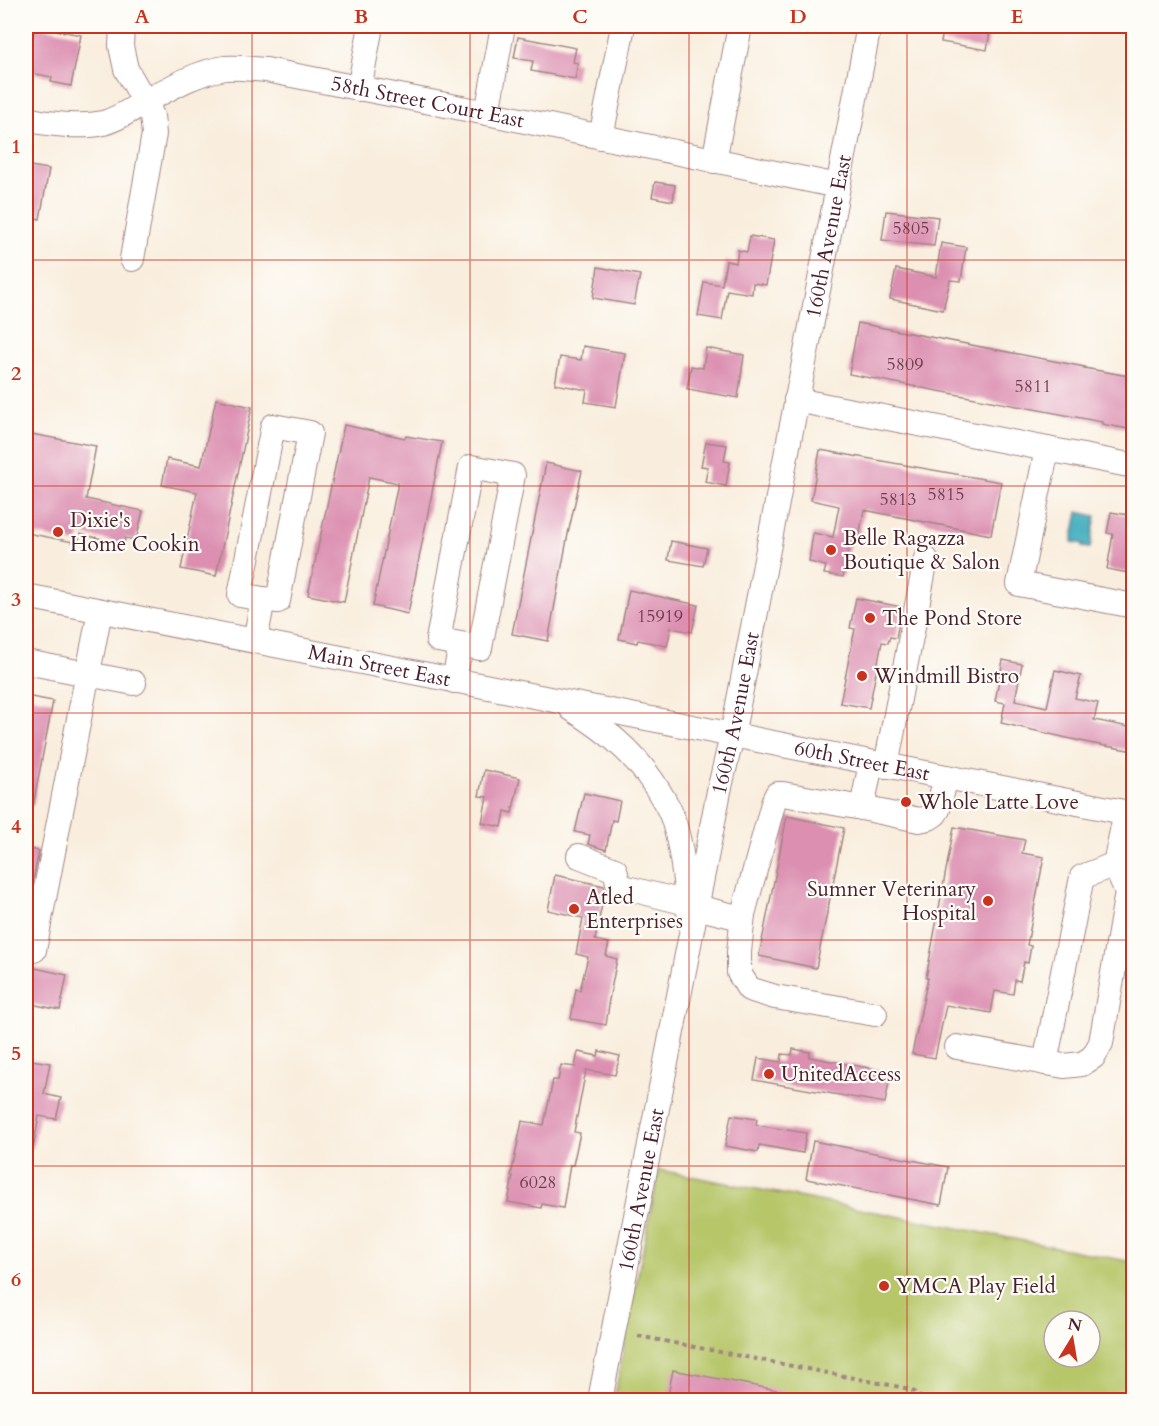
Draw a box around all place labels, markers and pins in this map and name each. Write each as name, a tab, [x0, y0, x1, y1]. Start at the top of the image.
place label: Dixie's Home Cookin	[70, 506, 200, 559]
place label: Belle Ragazza Boutique & Salon	[843, 524, 1000, 577]
marker: Dixie's Home Cookin	[51, 525, 65, 539]
marker: Belle Ragazza Boutique & Salon	[824, 543, 838, 557]
place label: The Pond Store	[882, 604, 1022, 633]
marker: The Pond Store	[863, 611, 877, 625]
place label: Windmill Bistro	[873, 662, 1019, 691]
marker: Windmill Bistro	[855, 669, 869, 683]
place label: Whole Latte Love	[917, 788, 1079, 817]
marker: Whole Latte Love	[899, 795, 913, 809]
place label: Sumner Veterinary Hospital	[807, 875, 976, 928]
place label: Atled Enterprises	[586, 883, 683, 936]
marker: Sumner Veterinary Hospital	[981, 894, 995, 908]
marker: Atled Enterprises	[567, 902, 581, 916]
place label: UnitedAccess	[781, 1060, 901, 1089]
marker: UnitedAccess	[762, 1067, 776, 1081]
place label: YMCA Play Field	[896, 1272, 1056, 1301]
marker: YMCA Play Field	[877, 1279, 891, 1293]

